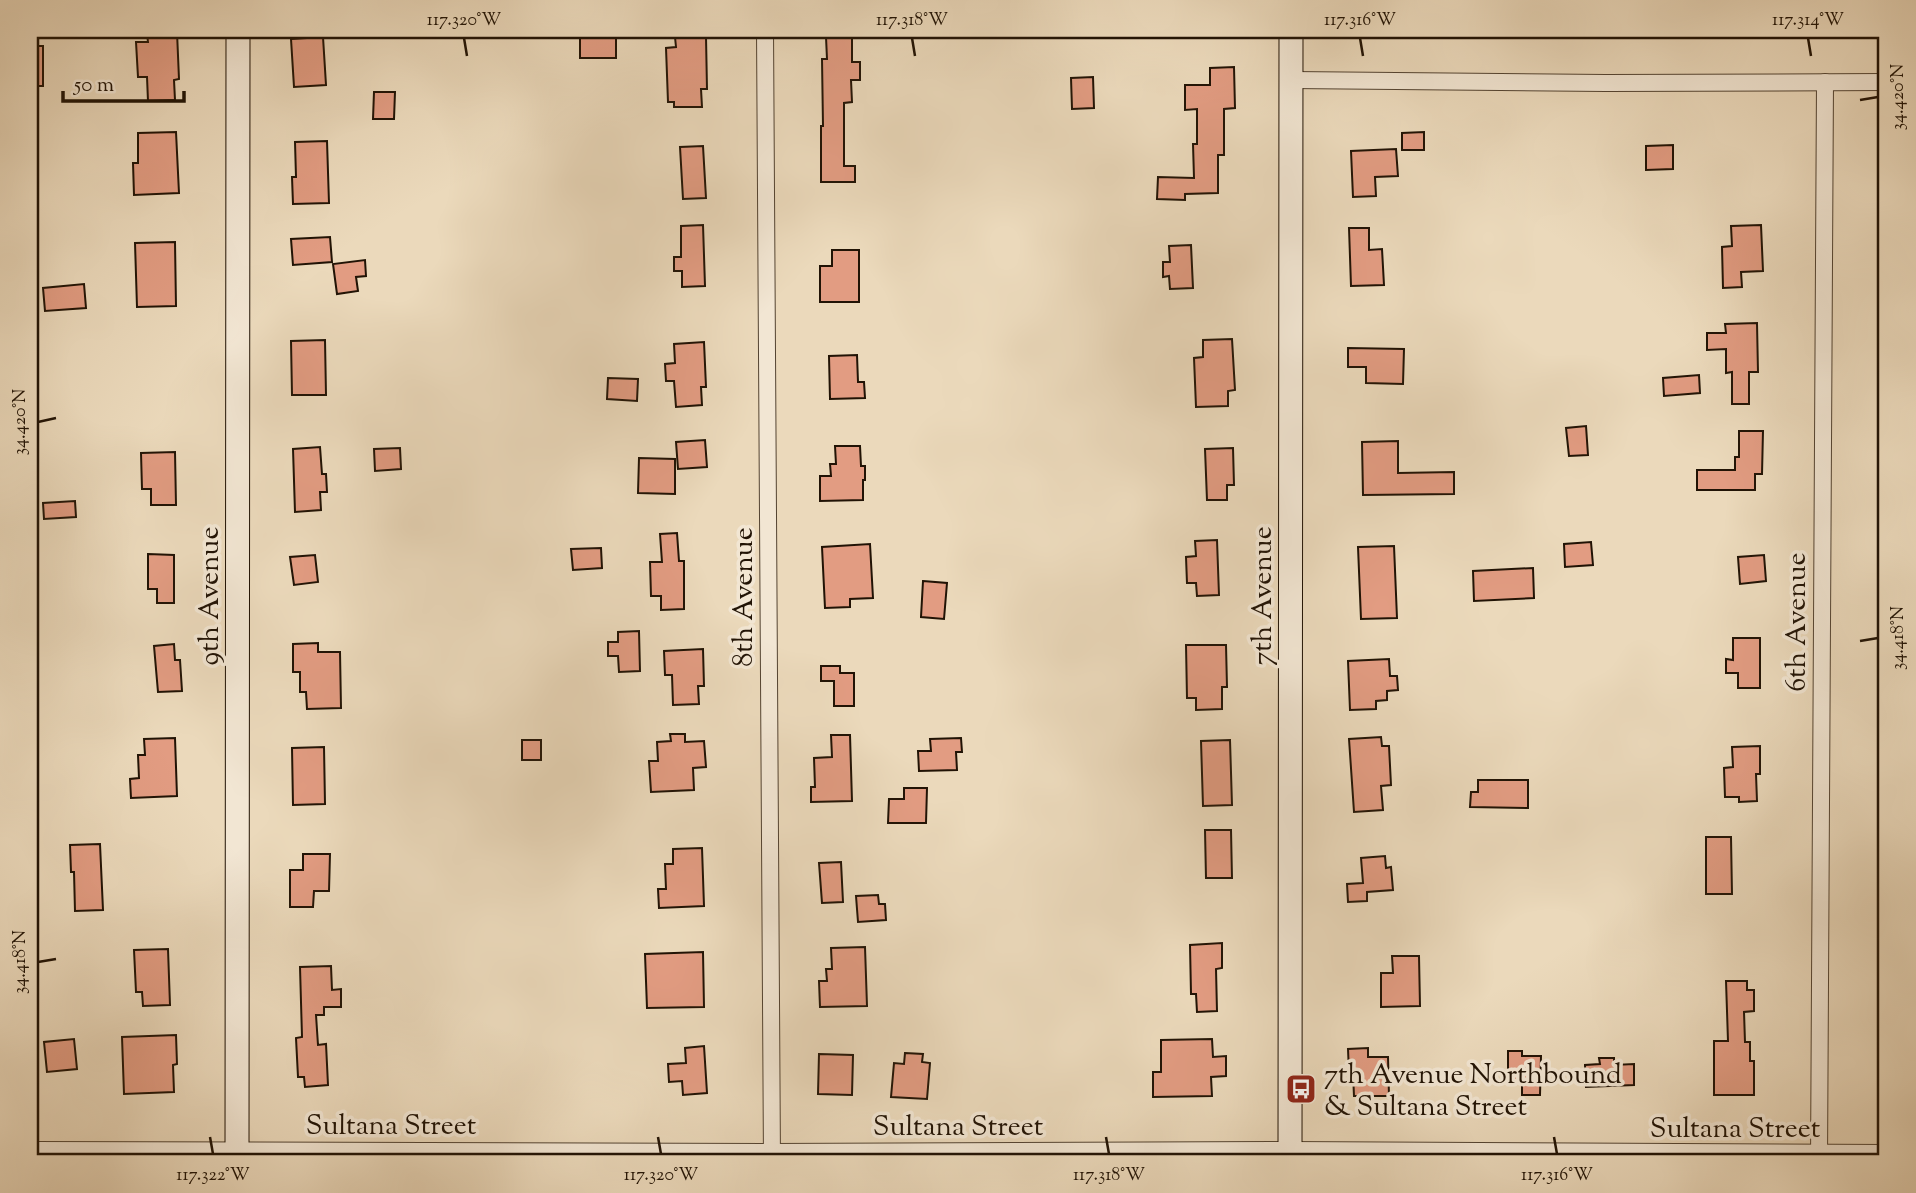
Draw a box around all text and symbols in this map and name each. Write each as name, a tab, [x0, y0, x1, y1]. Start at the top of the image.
text: 117.320°W	[427, 8, 501, 34]
text: 117.318°W	[876, 8, 948, 34]
text: 117.316°W	[1324, 8, 1396, 34]
text: 117.314°W	[1772, 8, 1844, 34]
scale bar	[63, 60, 184, 104]
text: 34.420°N	[1886, 64, 1912, 130]
text: 50 m	[73, 71, 114, 101]
text: 34.420°N	[8, 389, 34, 455]
street label: 7th Avenue	[1244, 526, 1284, 666]
street label: 9th Avenue	[191, 527, 231, 666]
street label: 8th Avenue	[725, 527, 765, 667]
street label: 6th Avenue	[1778, 552, 1818, 692]
text: 34.418°N	[1886, 606, 1912, 670]
text: 34.418°N	[8, 930, 34, 994]
place label: 7th Avenue Northbound & Sultana Street	[1324, 1056, 1622, 1128]
bus stop icon: 7th Avenue Northbound & Sultana Street	[1284, 1072, 1318, 1106]
street label: Sultana Street	[306, 1107, 477, 1147]
street label: Sultana Street	[873, 1108, 1044, 1148]
street label: Sultana Street	[1650, 1110, 1821, 1150]
text: 117.322°W	[176, 1163, 250, 1189]
text: 117.320°W	[624, 1163, 698, 1189]
text: 117.318°W	[1073, 1163, 1145, 1189]
text: 117.316°W	[1521, 1163, 1593, 1189]

